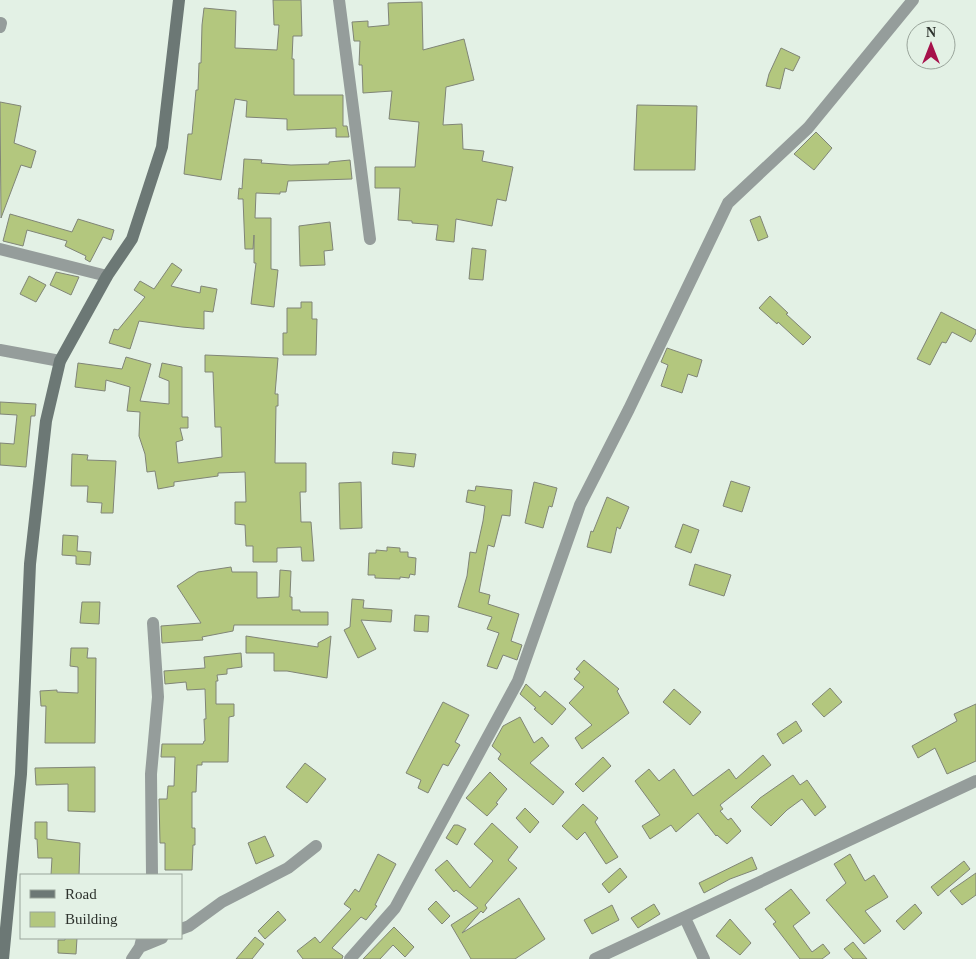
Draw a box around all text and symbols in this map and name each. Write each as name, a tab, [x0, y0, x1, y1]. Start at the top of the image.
north arrow	[906, 20, 956, 70]
text: N	[926, 25, 936, 40]
legend	[20, 874, 182, 939]
text: Road	[65, 886, 97, 902]
text: Building	[65, 911, 118, 927]

